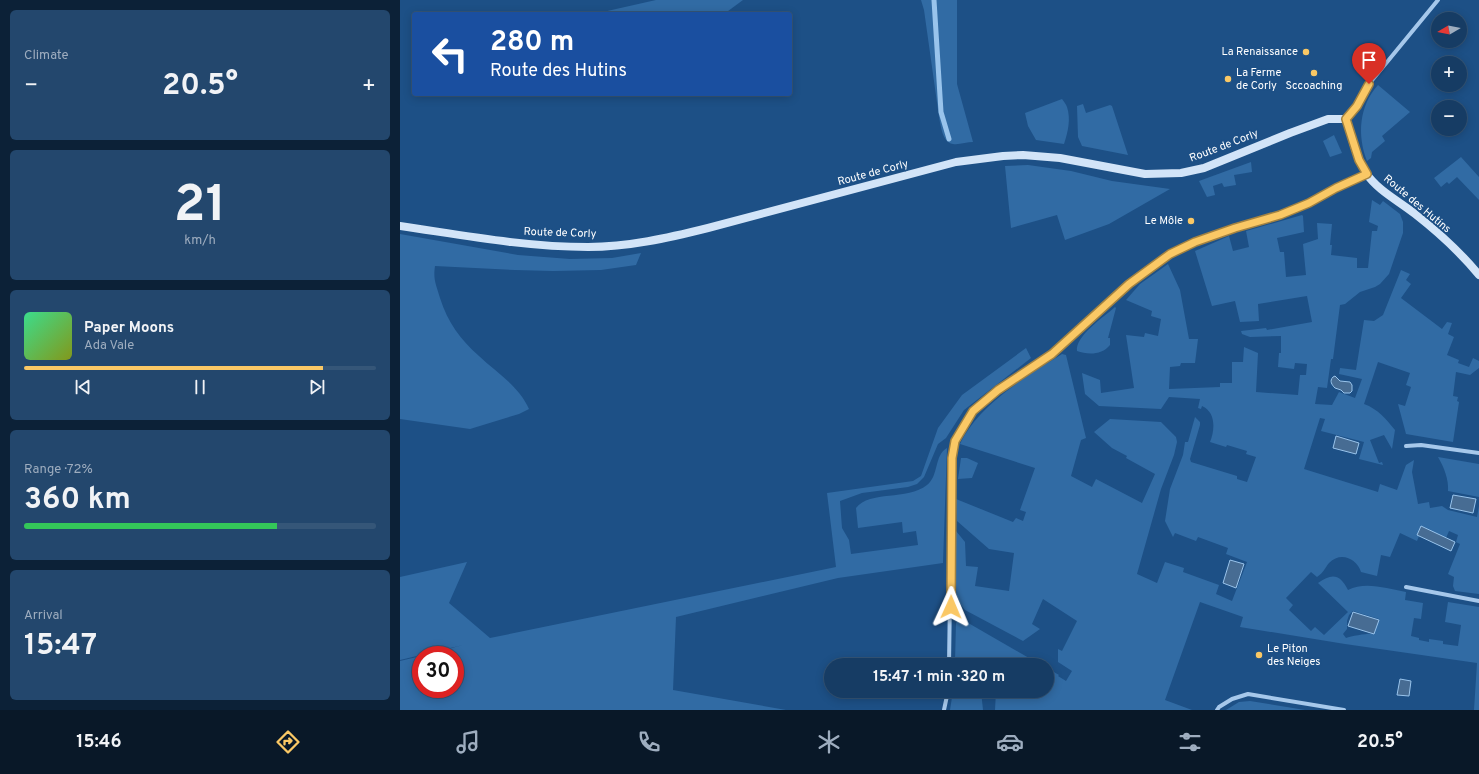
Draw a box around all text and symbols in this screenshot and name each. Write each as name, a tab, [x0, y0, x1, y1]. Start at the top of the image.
north arrow	[1431, 12, 1467, 48]
map controls	[1431, 12, 1467, 136]
text: 280 m	[490, 25, 574, 61]
icon: left	[424, 28, 476, 80]
pin	[1352, 43, 1386, 84]
place label: La Renaissance	[1222, 45, 1298, 59]
marker: La Renaissance	[1301, 47, 1311, 57]
text: Climate	[24, 48, 69, 64]
icon: arrive	[1358, 49, 1380, 71]
button: +	[1431, 56, 1467, 92]
text: Route des Hutins	[490, 60, 627, 83]
place label: La Ferme de Corly	[1236, 66, 1282, 93]
text: 20.5°	[162, 68, 238, 105]
marker: Sccoaching	[1309, 68, 1319, 78]
text: −	[24, 73, 38, 100]
text: +	[362, 73, 376, 100]
marker: La Ferme de Corly	[1223, 74, 1233, 84]
place label: Sccoaching	[1286, 79, 1342, 93]
button: −	[1431, 100, 1467, 136]
street label: Route de Corly	[1188, 126, 1261, 166]
street label: Route de Corly	[836, 157, 910, 189]
street label: Route des Hutins	[1380, 172, 1454, 236]
text: 21	[174, 174, 226, 240]
place label: Le Môle	[1145, 214, 1183, 228]
marker: Le Môle	[1186, 216, 1196, 226]
street label: Route de Corly	[523, 225, 597, 241]
text: km/h	[184, 233, 216, 249]
text: Paper Moons	[84, 319, 174, 338]
text: Ada Vale	[84, 338, 134, 354]
icon: previous	[72, 376, 94, 398]
icon: pause	[189, 376, 211, 398]
icon: next	[306, 376, 328, 398]
text: Range · 72%	[24, 462, 93, 478]
text: 360 km	[24, 482, 131, 519]
position arrow	[930, 586, 972, 628]
text: Arrival	[24, 608, 63, 624]
text: 15:47	[24, 628, 97, 665]
place label: Le Piton des Neiges	[1267, 642, 1320, 669]
speed limit sign: 30	[412, 646, 464, 698]
marker: Le Piton des Neiges	[1254, 650, 1264, 660]
text: 15:47 · 1 min · 320 m	[873, 668, 1005, 687]
icon: directions	[274, 728, 302, 756]
icon: music	[454, 728, 482, 756]
icon: phone	[635, 728, 663, 756]
icon: climate	[815, 728, 843, 756]
icon: car	[996, 728, 1024, 756]
icon: filters	[1176, 728, 1204, 756]
text: 15:46	[76, 731, 121, 754]
text: 20.5°	[1357, 731, 1403, 754]

